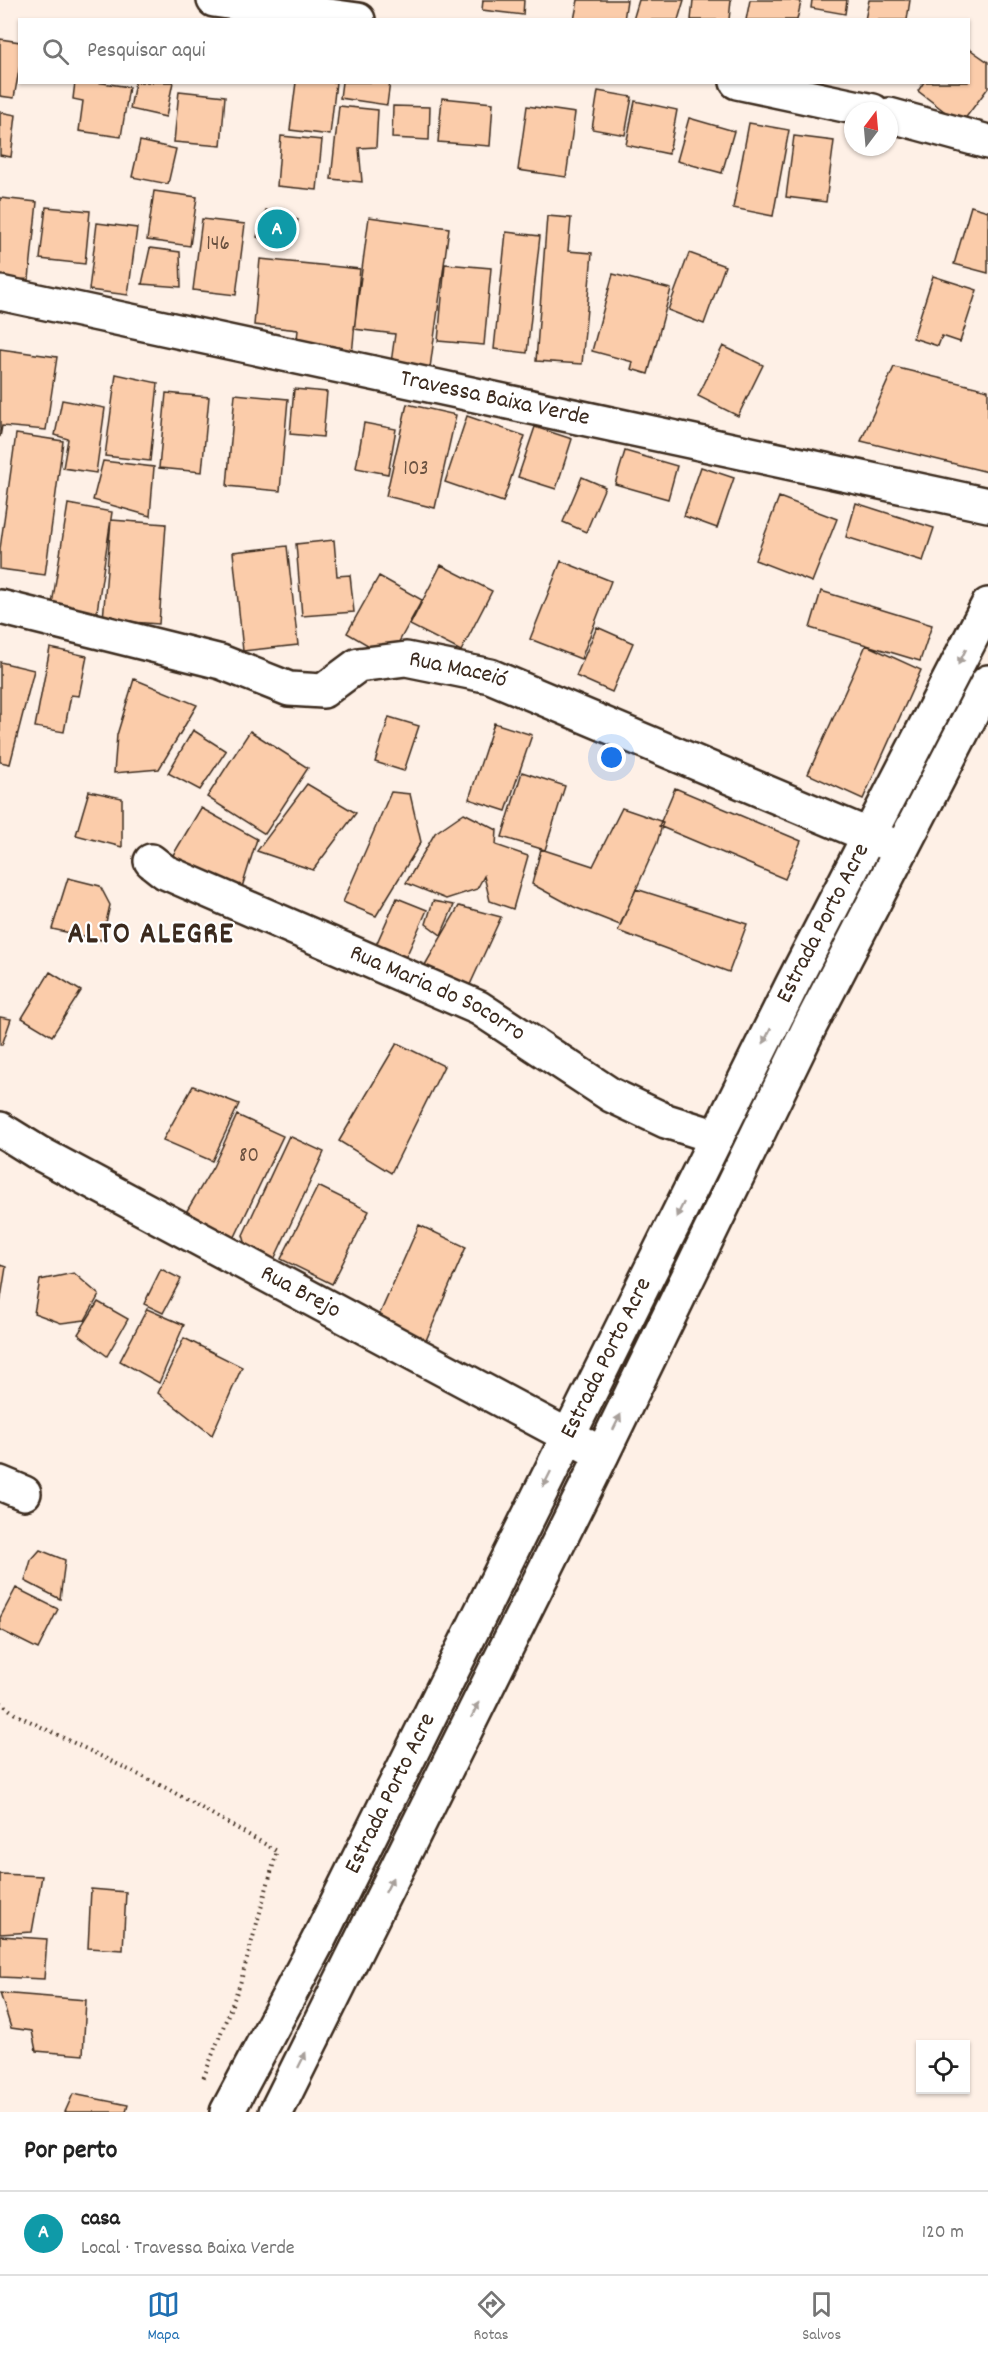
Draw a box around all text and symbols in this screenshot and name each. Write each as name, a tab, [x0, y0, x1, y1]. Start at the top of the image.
search box	[18, 18, 970, 84]
icon: search	[39, 35, 72, 68]
text: Pesquisar aqui	[87, 36, 206, 67]
north arrow	[844, 102, 898, 156]
pin: A	[258, 206, 296, 252]
house number: 146	[206, 230, 230, 260]
street label: Travessa Baixa Verde	[397, 362, 593, 436]
house number: 103	[403, 455, 429, 485]
street label: Rua Maceió	[406, 643, 512, 698]
one-way arrow	[957, 648, 966, 665]
your location	[597, 743, 626, 772]
street label: Estrada Porto Acre	[768, 838, 879, 1009]
district label: ALTO ALEGRE	[68, 915, 234, 958]
street label: Rua Maria do Socorro	[344, 937, 532, 1051]
one-way arrow	[762, 1027, 772, 1044]
house number: 80	[239, 1142, 259, 1172]
one-way arrow	[676, 1202, 685, 1219]
street label: Rua Brejo	[254, 1257, 346, 1328]
street label: Estrada Porto Acre	[553, 1272, 661, 1445]
one-way arrow	[613, 1414, 622, 1431]
one-way arrow	[542, 1470, 552, 1488]
one-way arrow	[470, 1701, 480, 1719]
street label: Estrada Porto Acre	[337, 1707, 445, 1880]
one-way arrow	[384, 1876, 393, 1893]
map controls	[916, 2040, 970, 2094]
button: locate	[916, 2040, 970, 2094]
one-way arrow	[298, 2051, 307, 2068]
text: Por perto	[24, 2133, 117, 2170]
text: casa	[81, 2204, 120, 2235]
text: A	[38, 2219, 49, 2247]
text: 120 m	[922, 2219, 964, 2247]
text: Local · Travessa Baixa Verde	[81, 2235, 295, 2263]
tab: Mapa	[147, 2288, 180, 2347]
tab: Rotas	[474, 2288, 509, 2347]
tab: Salvos	[802, 2288, 841, 2347]

